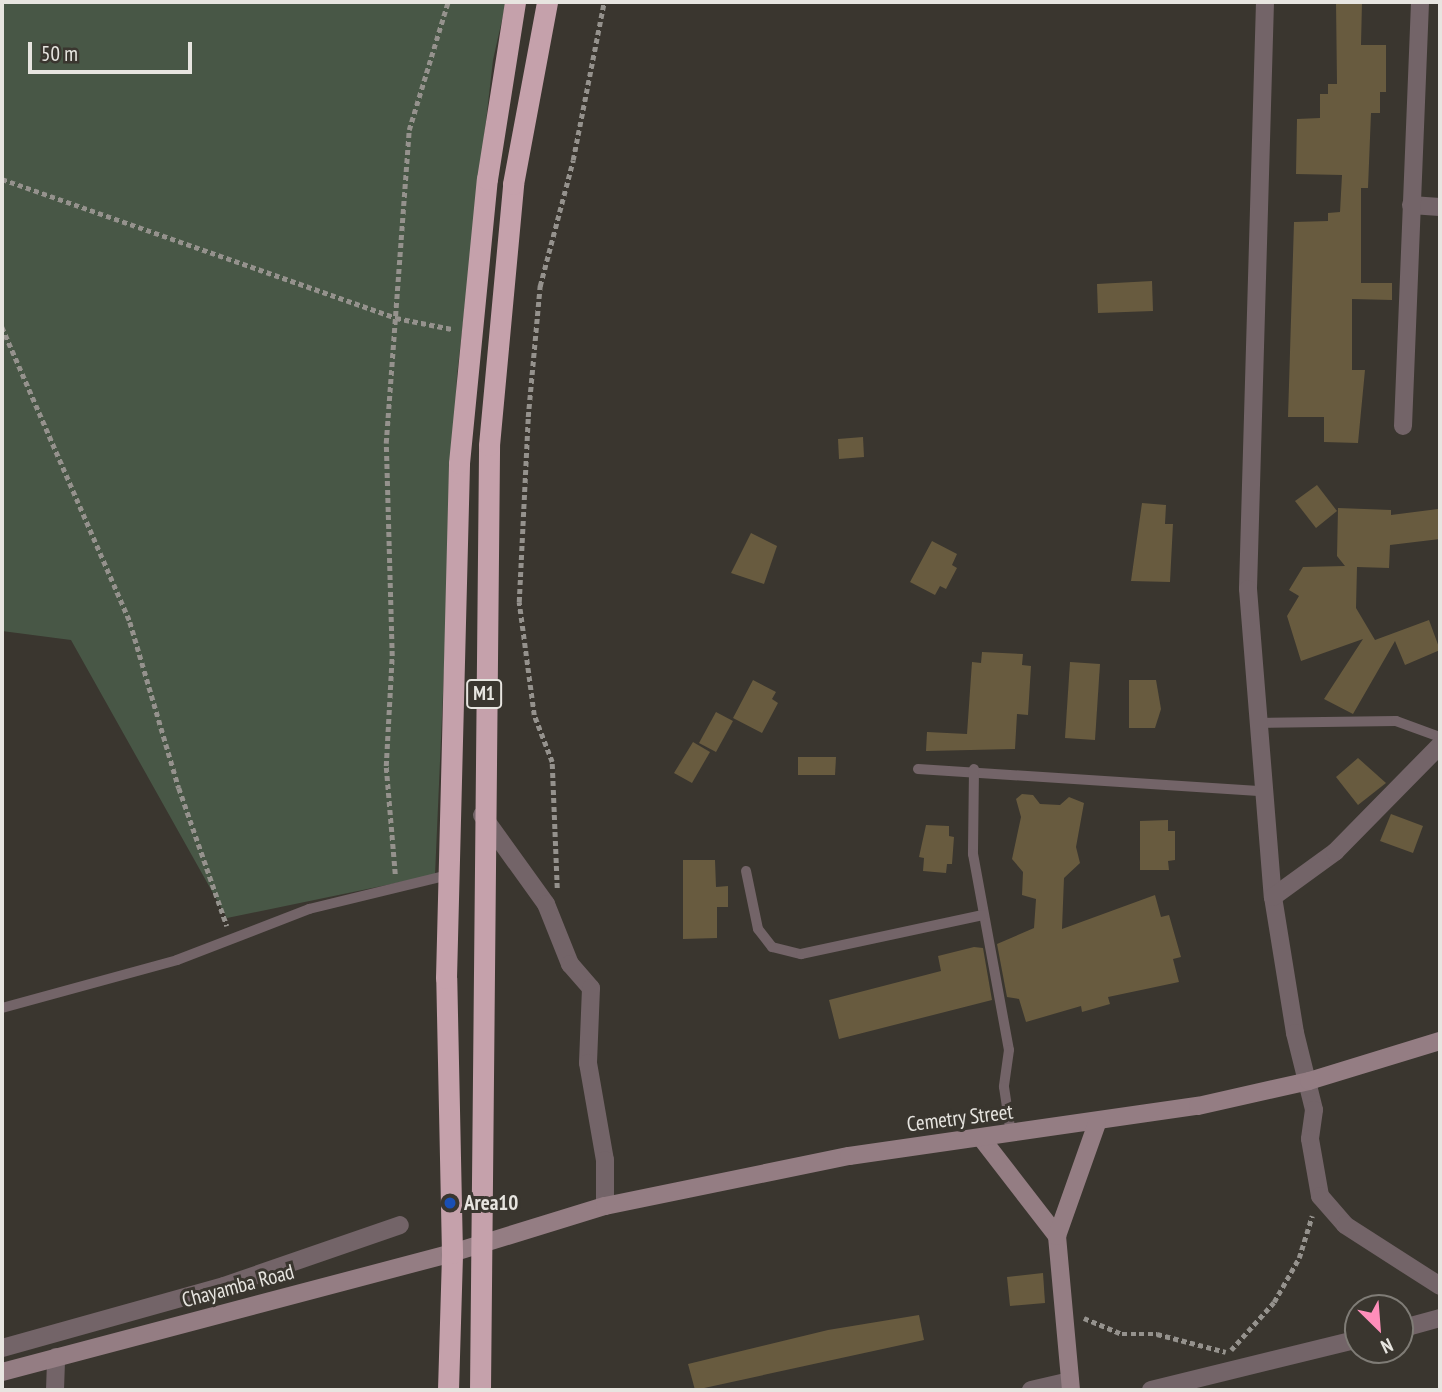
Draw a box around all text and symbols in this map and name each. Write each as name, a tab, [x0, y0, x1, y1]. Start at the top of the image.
scale bar	[32, 28, 196, 72]
text: 50 m	[41, 40, 78, 67]
road number: M1	[465, 678, 503, 709]
street label: Cemetry Street	[905, 1099, 1015, 1137]
place label: Area10	[464, 1190, 518, 1216]
marker: Area10	[442, 1195, 458, 1211]
street label: Chayamba Road	[179, 1259, 297, 1313]
north arrow	[1344, 1294, 1414, 1364]
text: N	[1377, 1333, 1397, 1359]

